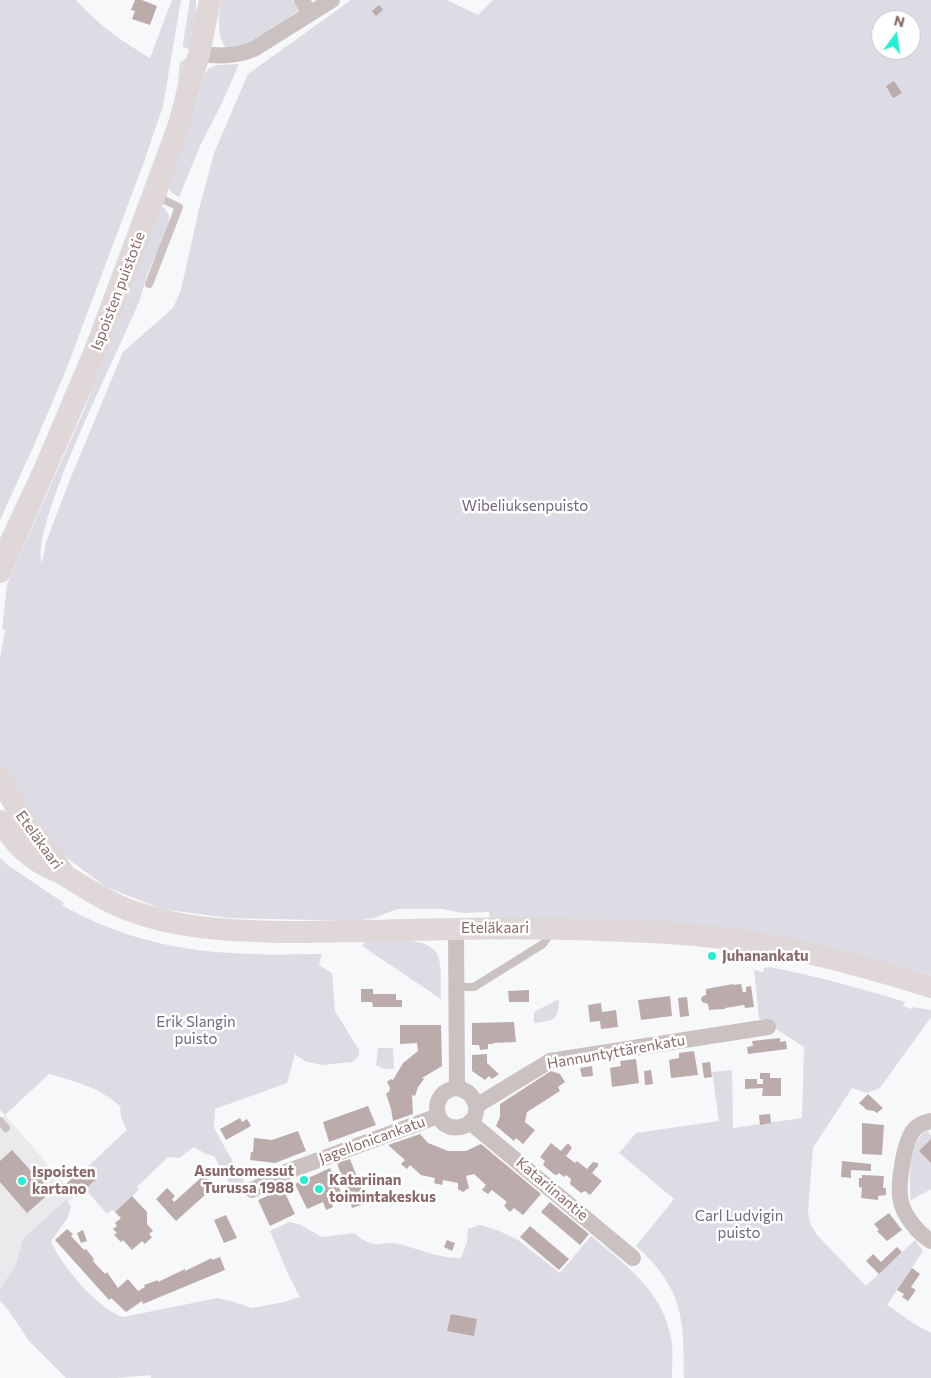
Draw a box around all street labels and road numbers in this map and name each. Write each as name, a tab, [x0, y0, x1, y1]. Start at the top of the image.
street label: Ispoisten puistotie	[87, 229, 149, 353]
street label: Eteläkaari	[12, 807, 66, 873]
street label: Eteläkaari	[461, 919, 529, 937]
street label: Hannuntyttärenkatu	[546, 1031, 686, 1073]
street label: Jagellonicankatu	[317, 1112, 427, 1168]
street label: Katariinantie	[512, 1154, 592, 1224]

